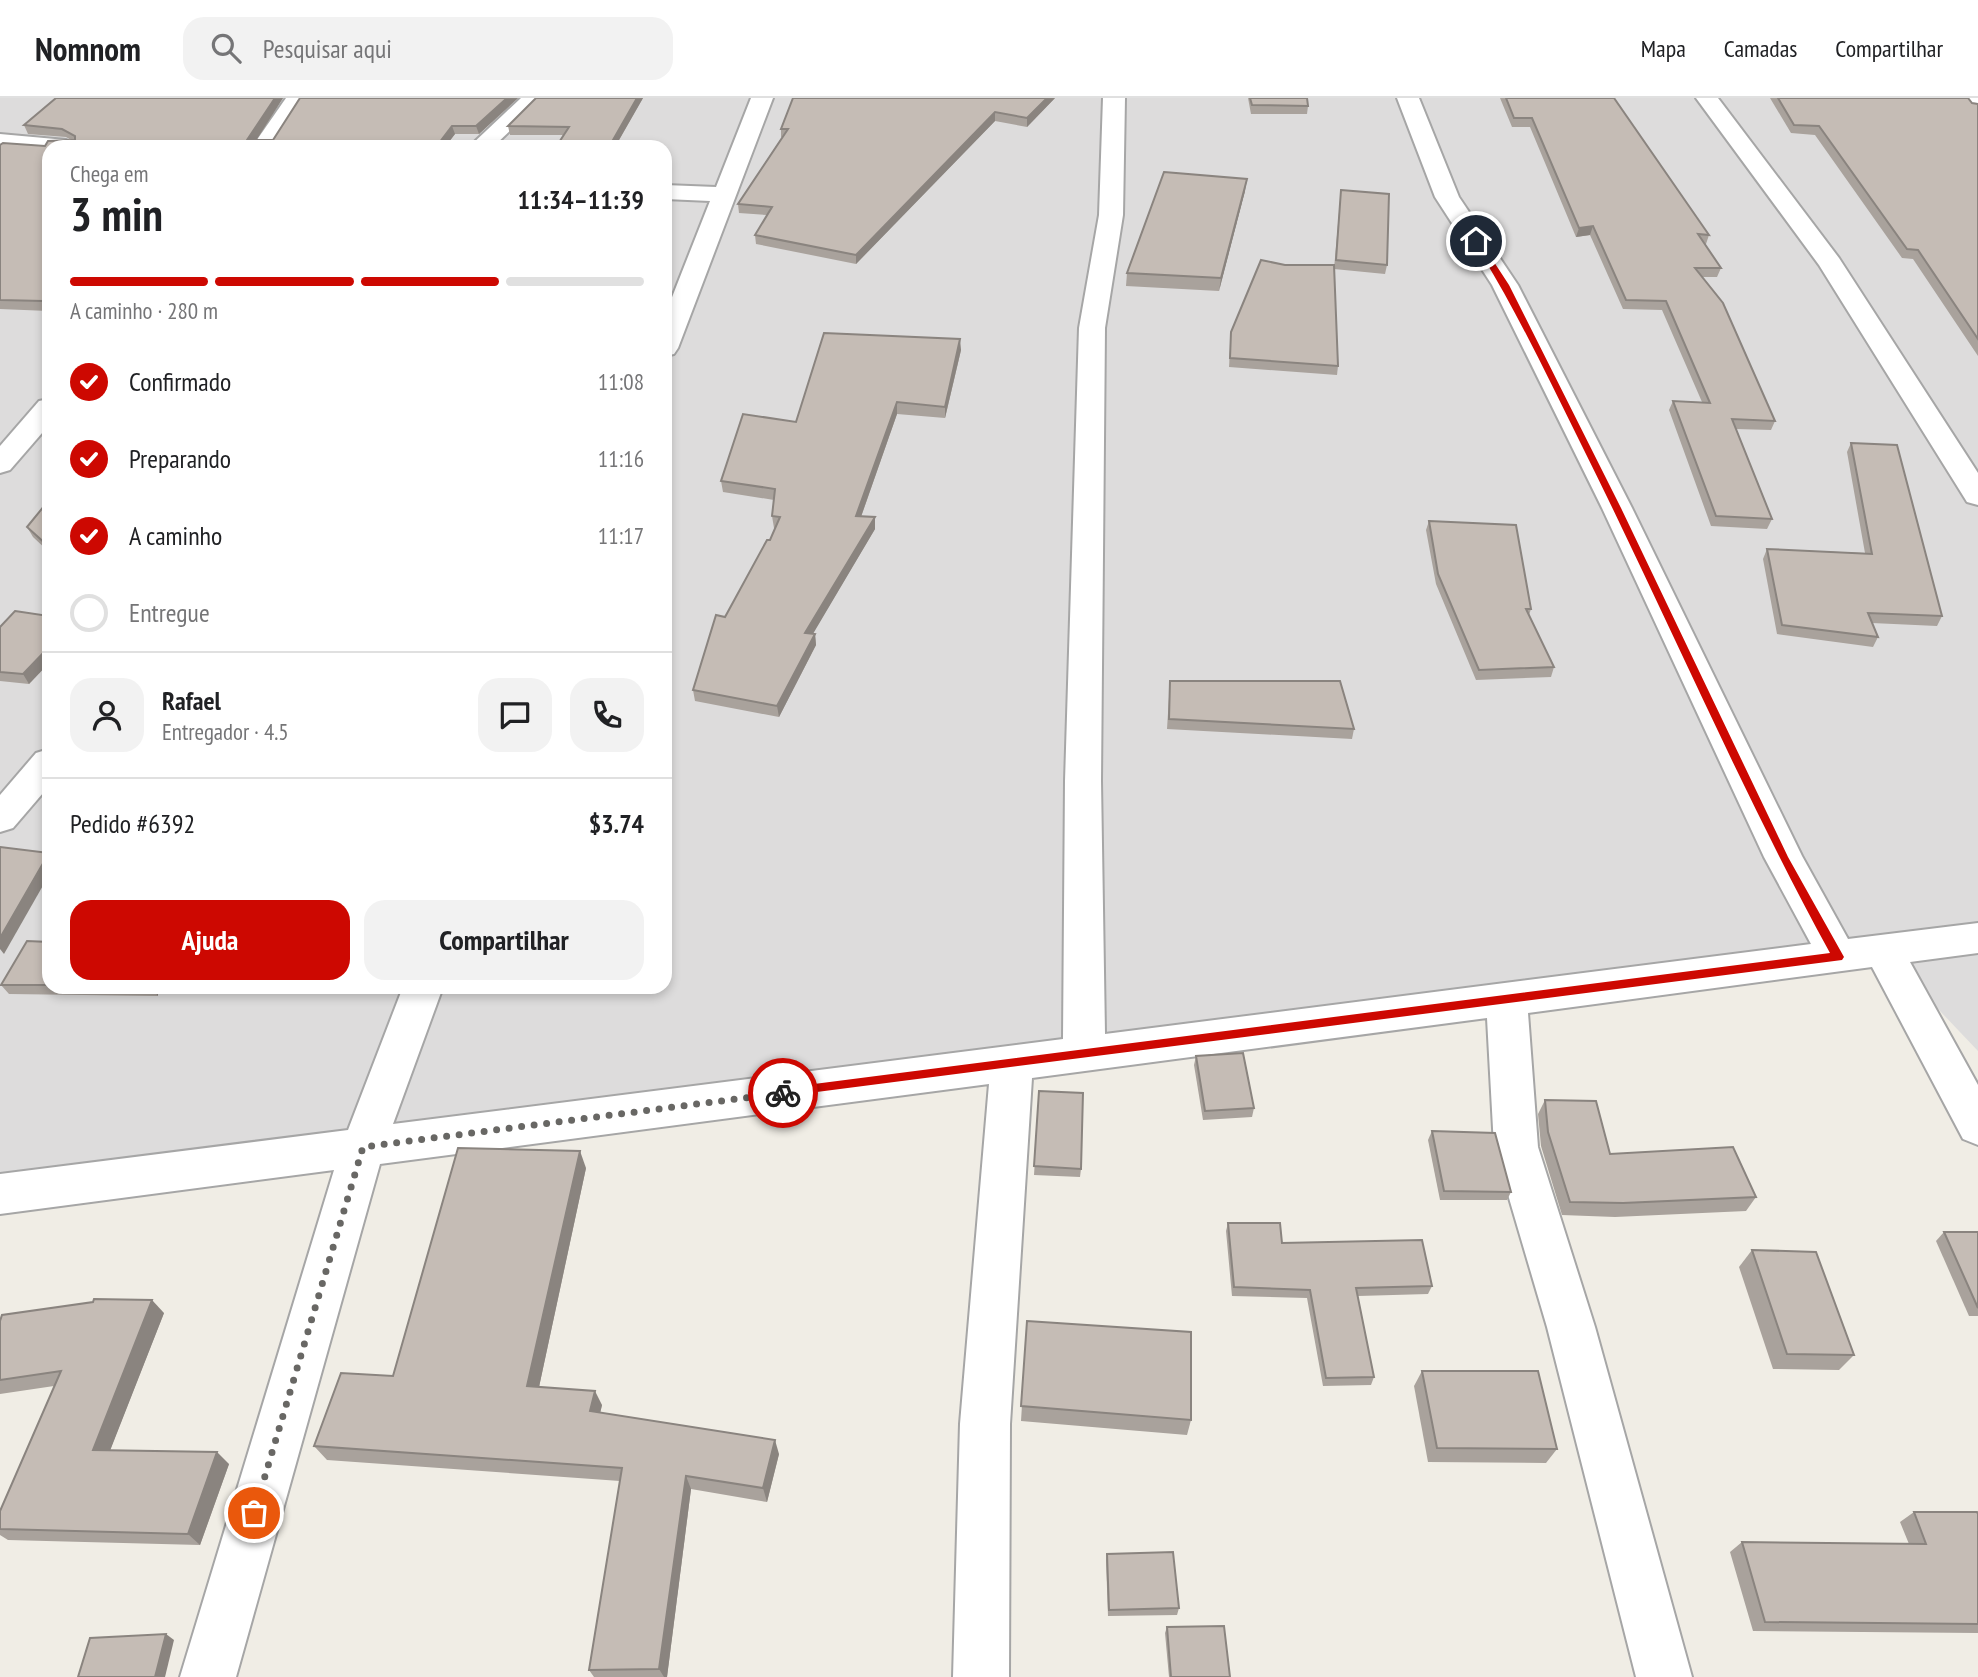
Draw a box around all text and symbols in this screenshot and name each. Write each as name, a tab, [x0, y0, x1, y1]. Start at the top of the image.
search box	[183, 17, 673, 80]
text: Nomnom	[35, 27, 141, 70]
icon: search	[207, 29, 245, 67]
text: Pesquisar aqui	[263, 32, 392, 65]
text: Mapa	[1641, 33, 1686, 64]
text: Camadas	[1724, 33, 1797, 64]
text: Compartilhar	[1835, 33, 1943, 64]
text: Chega em	[70, 159, 148, 188]
text: 11:34–11:39	[517, 183, 644, 216]
text: 3 min	[70, 184, 163, 244]
pin	[1446, 211, 1506, 271]
icon: home	[1457, 222, 1495, 260]
text: A caminho · 280 m	[70, 296, 218, 325]
icon: check	[70, 363, 108, 401]
text: Confirmado	[129, 365, 231, 398]
text: 11:08	[598, 367, 644, 396]
icon: check	[70, 440, 108, 478]
text: Preparando	[129, 442, 231, 475]
text: 11:16	[598, 444, 644, 473]
icon: check	[70, 517, 108, 555]
text: A caminho	[129, 519, 222, 552]
text: 11:17	[598, 521, 644, 550]
text: Entregue	[129, 596, 210, 629]
button: person	[70, 678, 144, 752]
button: chat	[478, 678, 552, 752]
button: phone	[570, 678, 644, 752]
text: Rafael	[162, 684, 221, 717]
text: Entregador · 4.5	[162, 717, 289, 746]
text: Pedido #6392	[70, 807, 195, 840]
text: $3.74	[589, 807, 644, 840]
button: Ajuda	[70, 900, 350, 980]
button: Compartilhar	[364, 900, 644, 980]
courier	[748, 1058, 818, 1128]
icon: bike	[764, 1074, 802, 1112]
pin	[224, 1483, 284, 1543]
icon: bag	[235, 1494, 273, 1532]

